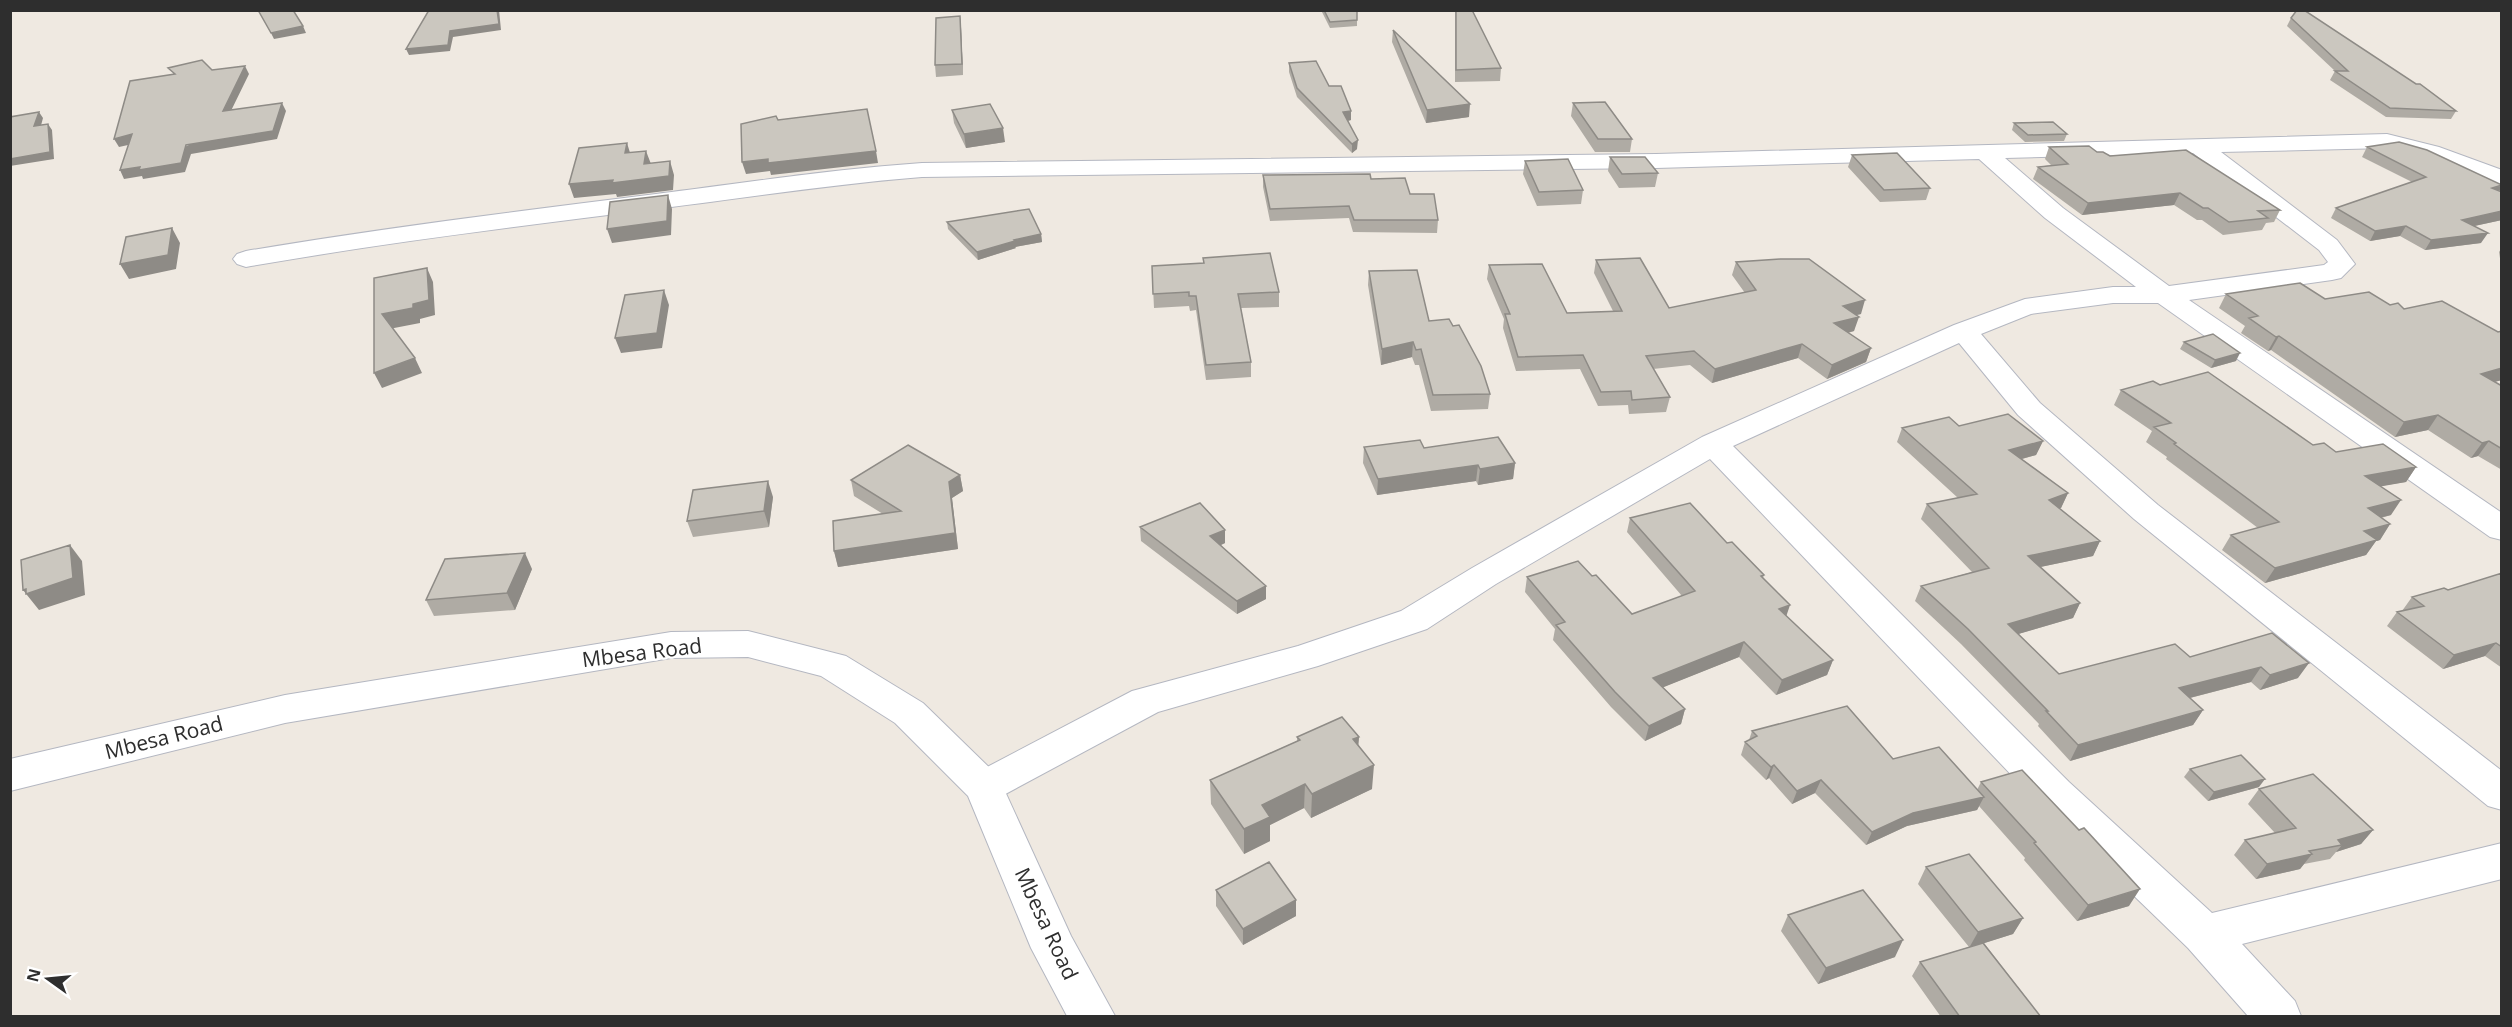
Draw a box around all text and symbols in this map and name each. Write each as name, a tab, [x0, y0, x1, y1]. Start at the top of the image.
street label: Mbesa Road	[580, 631, 704, 673]
street label: Mbesa Road	[102, 709, 226, 765]
street label: Mbesa Road	[1009, 863, 1085, 984]
north arrow	[18, 949, 78, 1009]
text: N	[21, 966, 46, 984]

